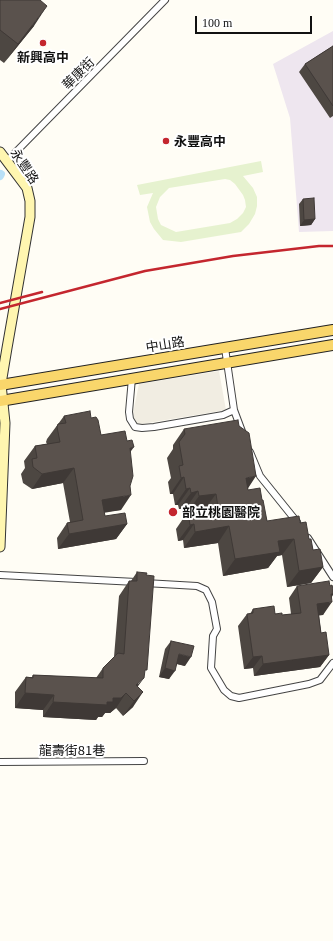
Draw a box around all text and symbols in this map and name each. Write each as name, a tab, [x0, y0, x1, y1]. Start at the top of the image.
scale bar	[197, 8, 314, 34]
text: 100 m	[202, 16, 232, 30]
marker: 新興高中	[38, 38, 48, 48]
place label: 新興高中	[17, 49, 69, 65]
street label: 華康街	[59, 54, 97, 92]
place label: 永豐高中	[174, 133, 226, 149]
marker: 永豐高中	[161, 136, 171, 146]
street label: 永豐路	[8, 145, 42, 187]
street label: 中山路	[145, 333, 185, 355]
place label: 部立桃園醫院	[182, 504, 260, 520]
marker: 部立桃園醫院	[167, 506, 179, 518]
street label: 龍壽街81巷	[39, 742, 105, 758]

